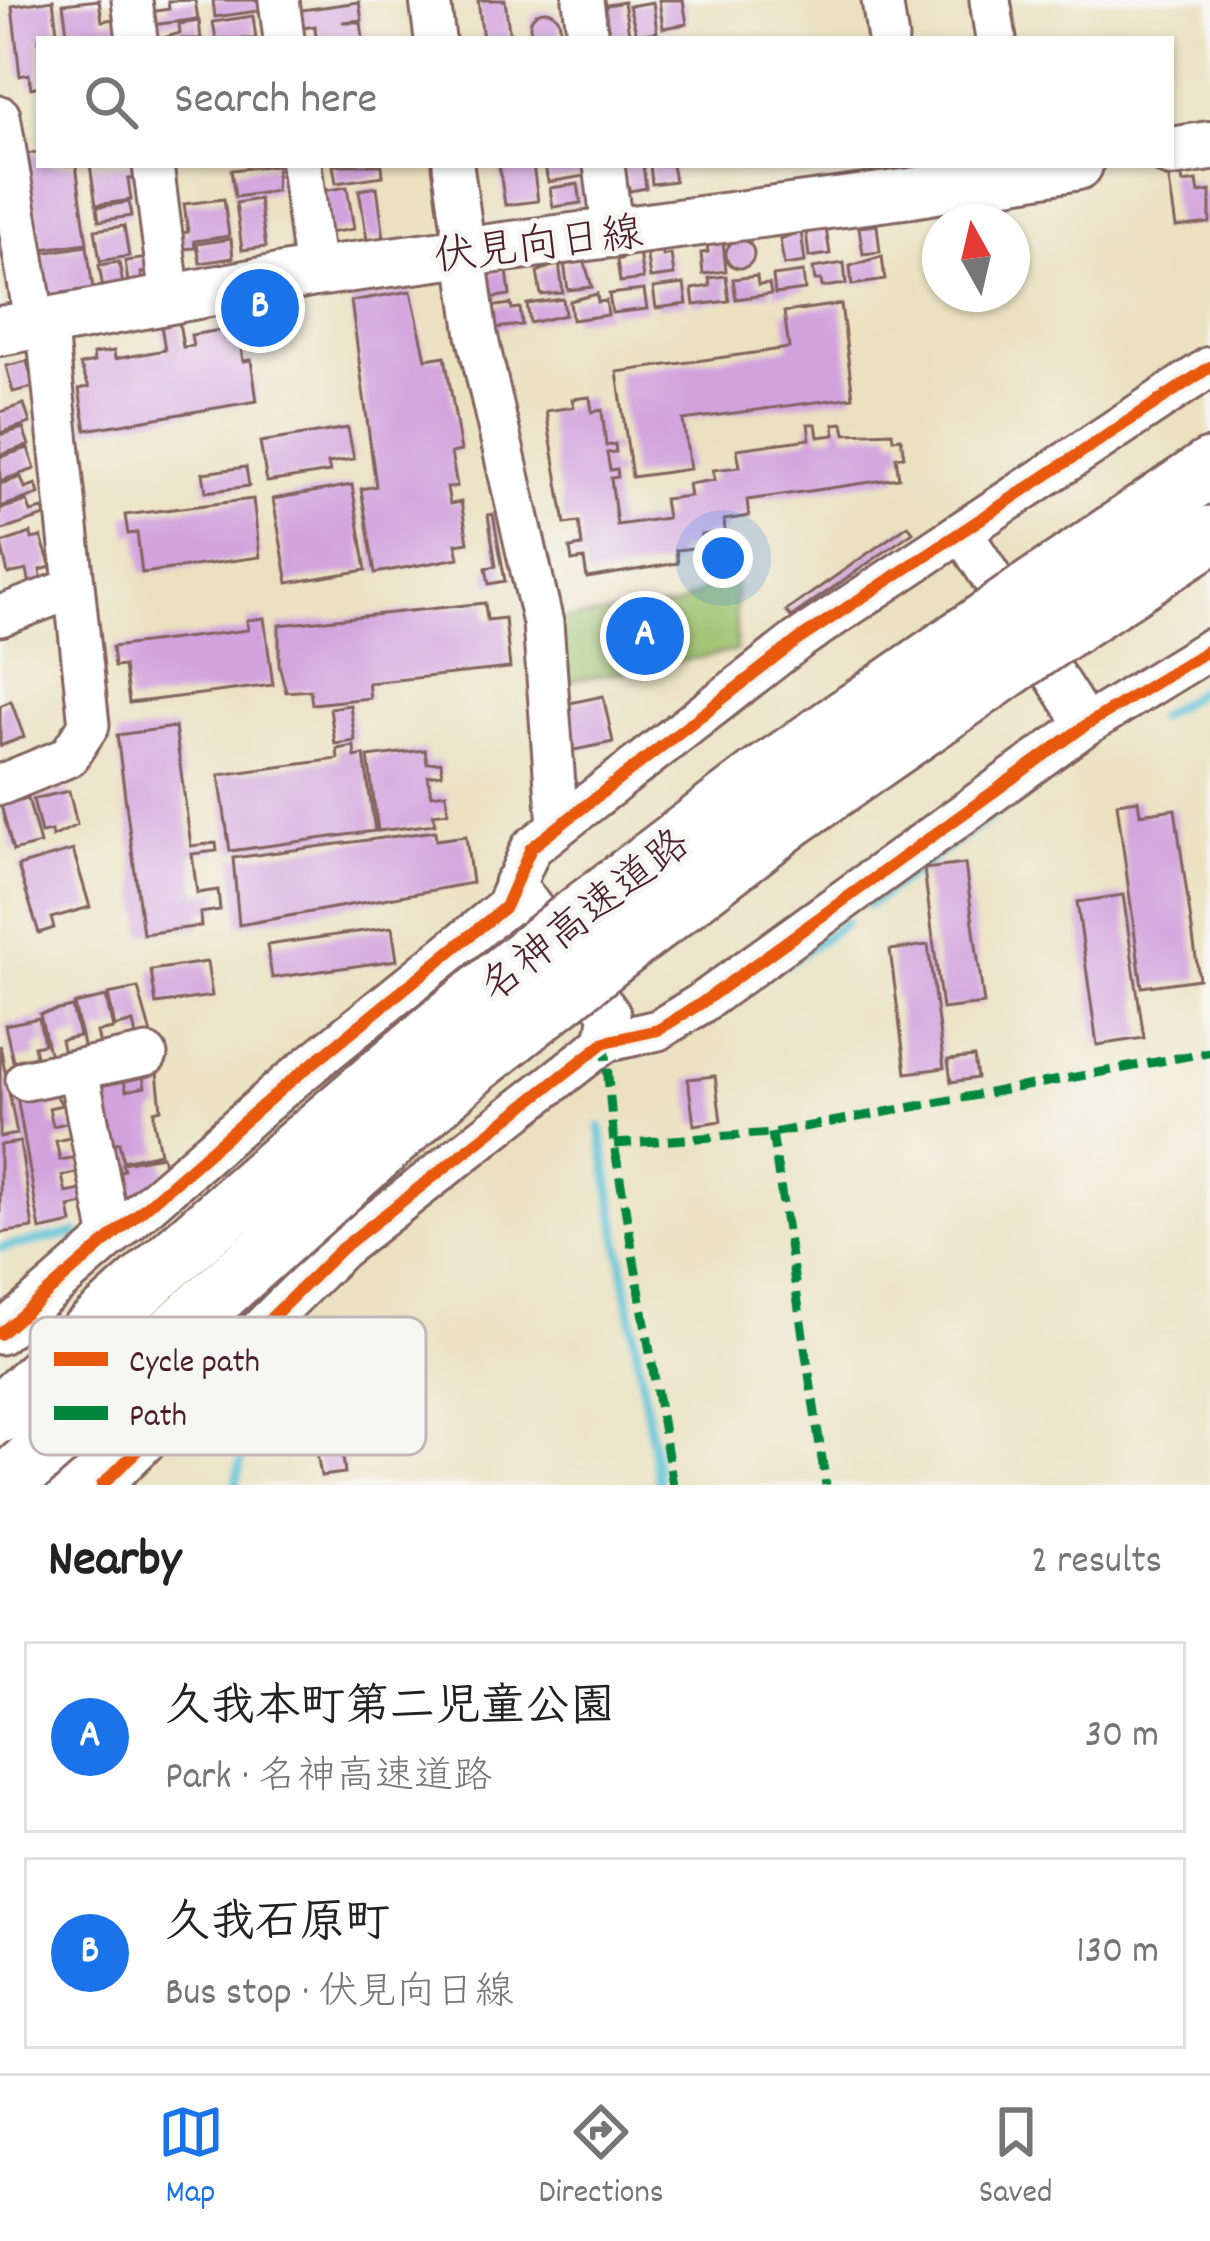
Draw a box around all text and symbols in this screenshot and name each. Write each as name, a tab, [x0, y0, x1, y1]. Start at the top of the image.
search box	[36, 36, 1174, 168]
icon: search	[78, 69, 144, 135]
text: Search here	[174, 70, 377, 134]
north arrow	[922, 204, 1030, 312]
street label: 伏見向日線	[431, 206, 647, 292]
pin: B	[221, 263, 299, 353]
your location	[693, 528, 753, 588]
pin: A	[606, 591, 684, 681]
street label: 名神高速道路	[470, 817, 705, 1020]
legend	[30, 1317, 426, 1455]
text: Cycle path	[129, 1341, 260, 1388]
text: Path	[129, 1395, 187, 1442]
text: Nearby	[48, 1527, 181, 1599]
text: 2 results	[1031, 1536, 1162, 1591]
text: 久我本町第二児童公園	[165, 1678, 615, 1742]
text: A	[79, 1710, 101, 1765]
text: 30 m	[1085, 1710, 1159, 1765]
text: Park · 名神高速道路	[165, 1752, 492, 1807]
text: 久我石原町	[165, 1894, 390, 1958]
text: B	[81, 1926, 99, 1981]
text: 130 m	[1076, 1926, 1159, 1981]
text: Bus stop · 伏見向日線	[165, 1968, 514, 2023]
tab: Map	[158, 2099, 224, 2218]
tab: Directions	[539, 2099, 664, 2218]
tab: Saved	[979, 2099, 1052, 2218]

